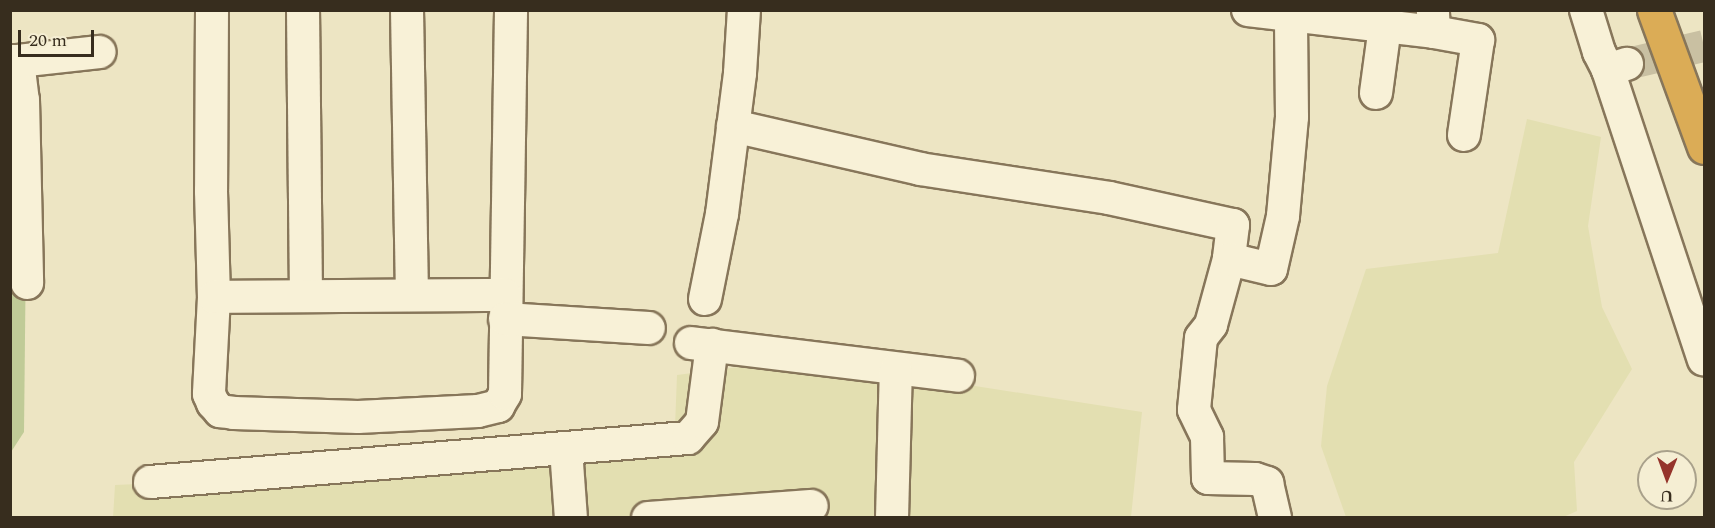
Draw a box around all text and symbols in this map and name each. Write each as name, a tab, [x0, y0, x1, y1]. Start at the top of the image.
scale bar	[21, 18, 98, 56]
text: 20 m	[29, 27, 67, 54]
north arrow	[1637, 450, 1697, 510]
text: U	[1660, 484, 1674, 508]

